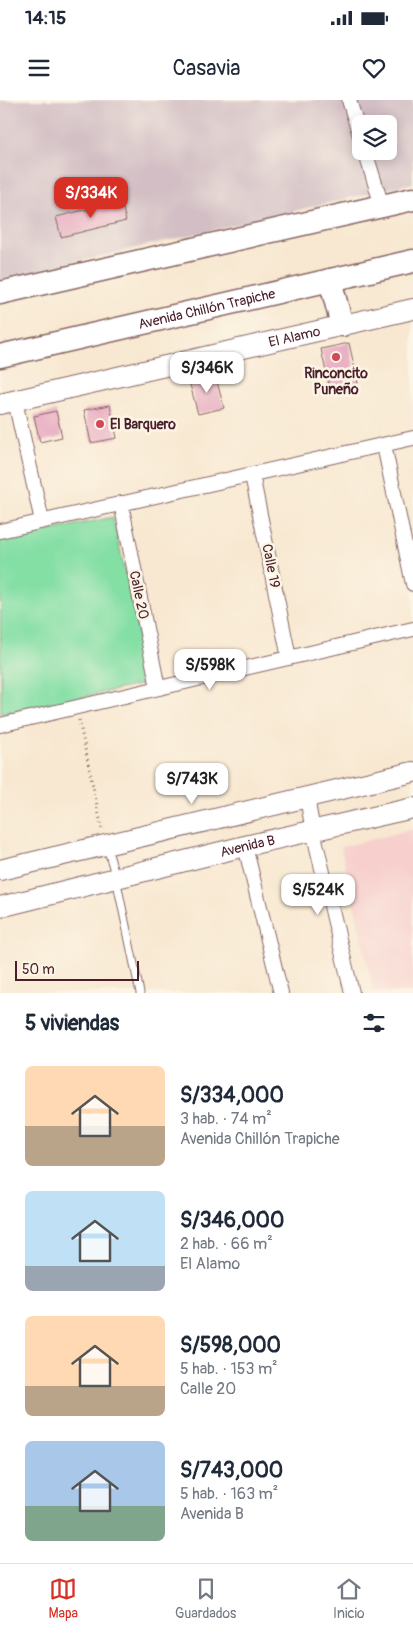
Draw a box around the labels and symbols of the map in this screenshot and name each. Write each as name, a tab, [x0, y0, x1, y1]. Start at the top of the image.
pin: S/334K	[50, 176, 132, 219]
street label: Avenida Chillón Trapiche	[137, 284, 277, 332]
street label: El Alamo	[267, 322, 322, 350]
marker: Rinconcito Puneño	[330, 351, 342, 363]
pin: S/346K	[166, 352, 248, 394]
place label: Rinconcito Puneño	[304, 365, 368, 398]
place label: El Barquero	[110, 416, 176, 433]
marker: El Barquero	[94, 418, 106, 430]
street label: Calle 19	[258, 543, 284, 589]
street label: Calle 20	[126, 569, 152, 621]
pin: S/598K	[169, 648, 251, 691]
pin: S/743K	[151, 762, 233, 805]
street label: Avenida B	[218, 831, 277, 860]
pin: S/524K	[277, 874, 359, 916]
scale bar	[15, 958, 139, 981]

